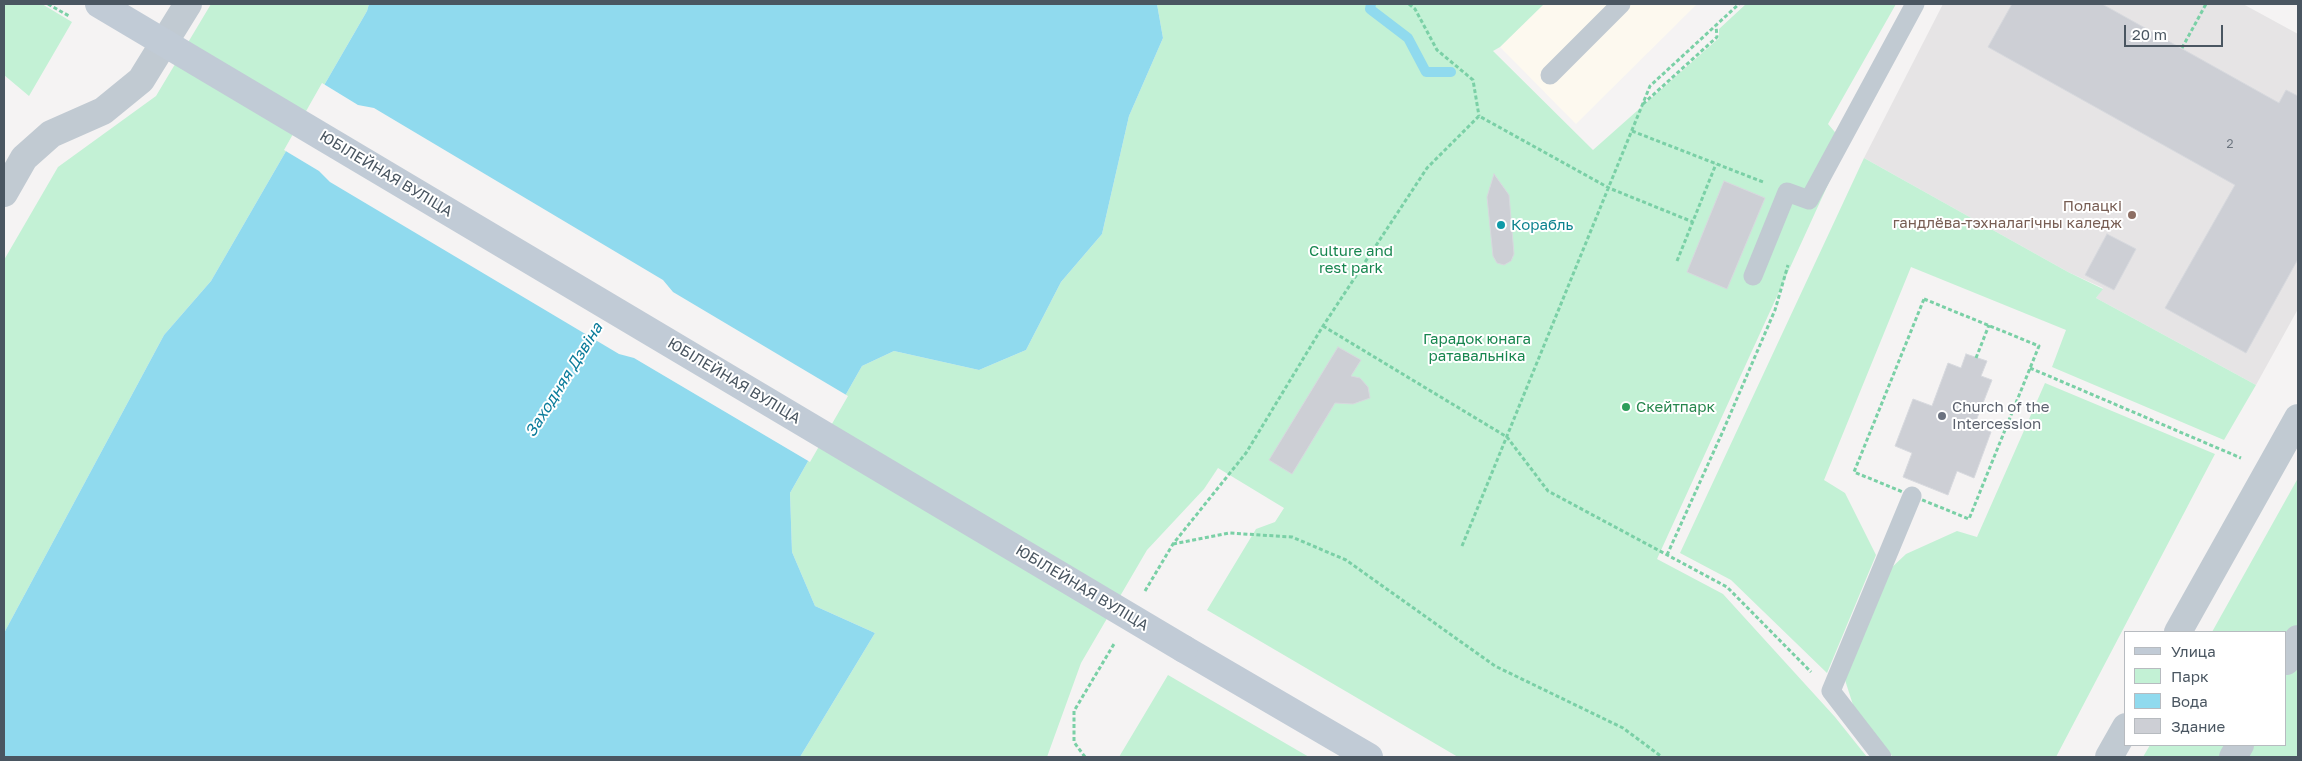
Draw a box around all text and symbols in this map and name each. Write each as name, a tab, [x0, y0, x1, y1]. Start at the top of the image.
scale bar	[2127, 15, 2226, 47]
text: 20 m	[2132, 25, 2167, 43]
street label: ЮБІЛЕЙНАЯ ВУЛІЦА	[316, 127, 456, 221]
house number: 2	[2227, 137, 2233, 151]
place label: Полацкі гандлёва-тэхналагічны каледж	[1893, 197, 2122, 232]
marker: Полацкі гандлёва-тэхналагічны каледж	[2126, 209, 2138, 221]
place label: Корабль	[1511, 216, 1573, 234]
marker: Корабль	[1495, 219, 1507, 231]
park label: Culture and rest park	[1309, 242, 1393, 277]
water label: Заходняя Дзвіна	[521, 319, 607, 441]
park label: Гарадок юнага ратавальніка	[1423, 330, 1531, 365]
street label: ЮБІЛЕЙНАЯ ВУЛІЦА	[664, 334, 804, 428]
place label: Скейтпарк	[1636, 398, 1715, 416]
place label: Church of the Intercession	[1952, 398, 2049, 433]
marker: Скейтпарк	[1620, 401, 1632, 413]
marker: Church of the Intercession	[1936, 410, 1948, 422]
street label: ЮБІЛЕЙНАЯ ВУЛІЦА	[1012, 541, 1152, 635]
legend	[2124, 631, 2287, 746]
text: Улица	[2171, 642, 2216, 660]
text: Парк	[2171, 667, 2209, 685]
text: Вода	[2171, 692, 2208, 710]
text: Здание	[2171, 717, 2225, 735]

